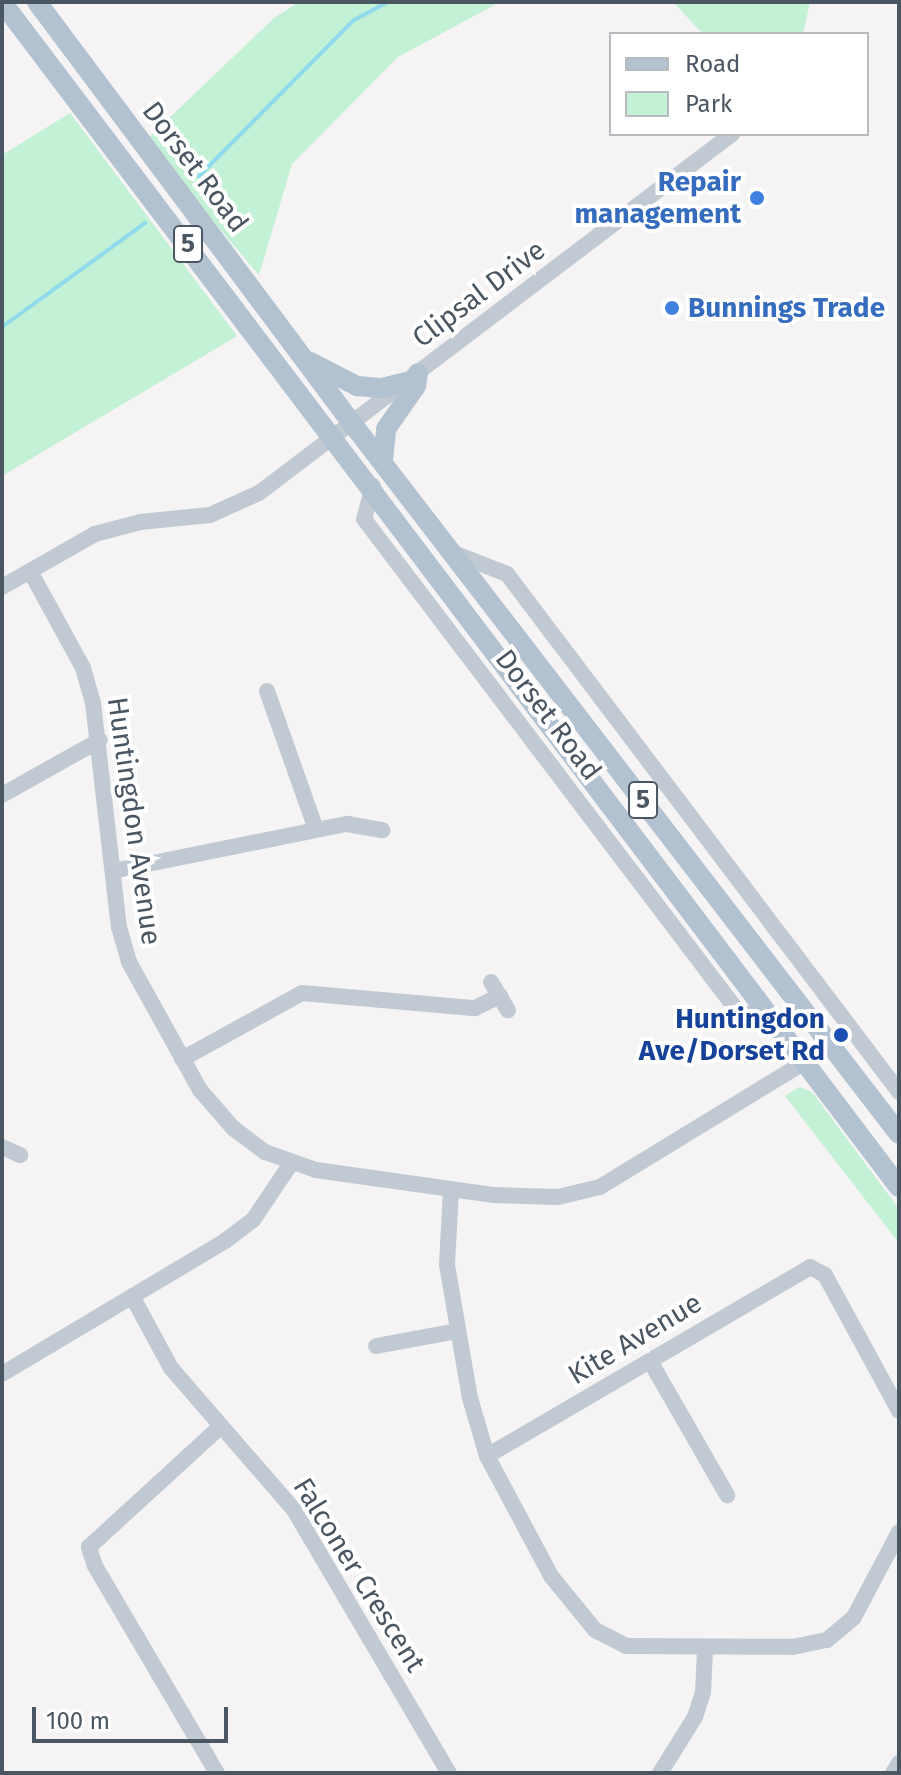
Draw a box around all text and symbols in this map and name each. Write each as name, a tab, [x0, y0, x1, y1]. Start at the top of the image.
legend	[609, 32, 869, 136]
text: Road	[685, 50, 740, 78]
text: Park	[685, 90, 732, 118]
street label: Dorset Road	[135, 95, 255, 239]
place label: Repair management	[574, 165, 741, 231]
marker: Repair management	[748, 189, 766, 207]
road number: 5	[172, 222, 204, 266]
street label: Clipsal Drive	[406, 233, 552, 355]
place label: Bunnings Trade	[688, 291, 885, 325]
marker: Bunnings Trade	[663, 299, 681, 317]
street label: Dorset Road	[488, 643, 608, 787]
street label: Huntingdon Avenue	[100, 695, 168, 947]
road number: 5	[627, 778, 659, 822]
place label: Huntingdon Ave/Dorset Rd	[639, 1002, 825, 1068]
marker: Huntingdon Ave/Dorset Rd	[832, 1026, 850, 1044]
street label: Kite Avenue	[562, 1286, 708, 1392]
street label: Falconer Crescent	[286, 1472, 432, 1678]
scale bar	[36, 1691, 232, 1741]
text: 100 m	[46, 1707, 110, 1735]

